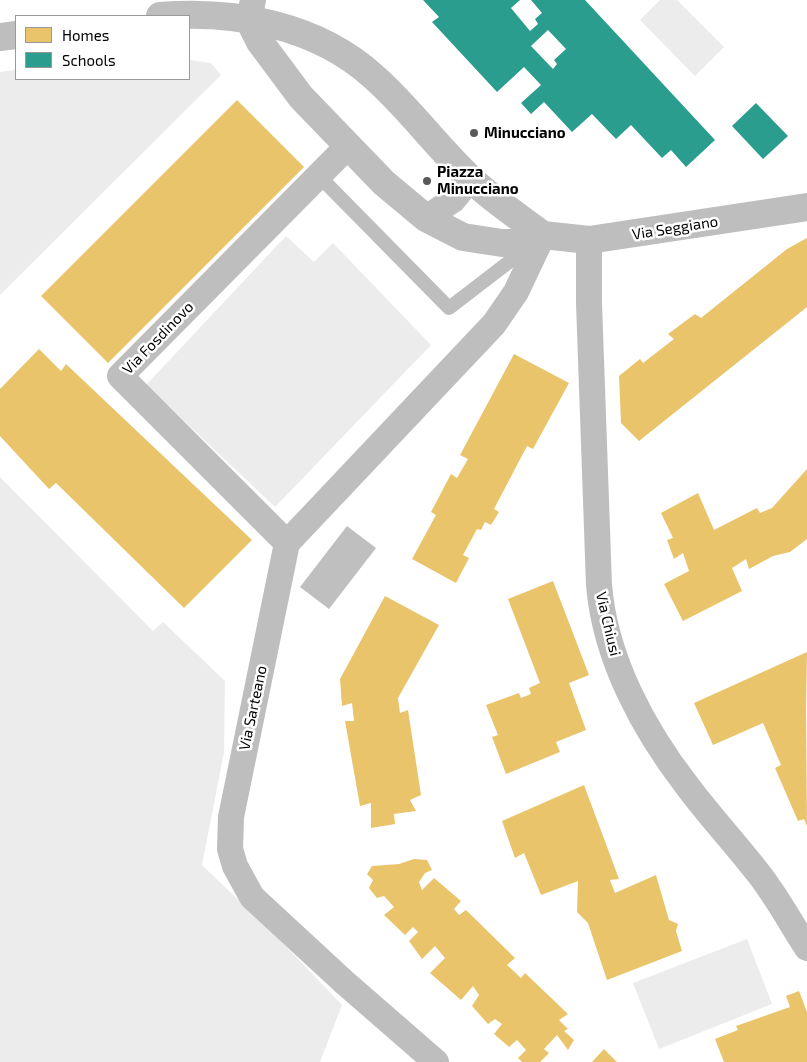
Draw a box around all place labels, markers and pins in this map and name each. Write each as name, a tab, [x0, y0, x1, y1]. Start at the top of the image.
place label: Minucciano	[484, 124, 566, 142]
marker: Minucciano	[468, 127, 480, 139]
place label: Piazza Minucciano	[437, 163, 519, 198]
marker: Piazza Minucciano	[421, 175, 433, 187]

